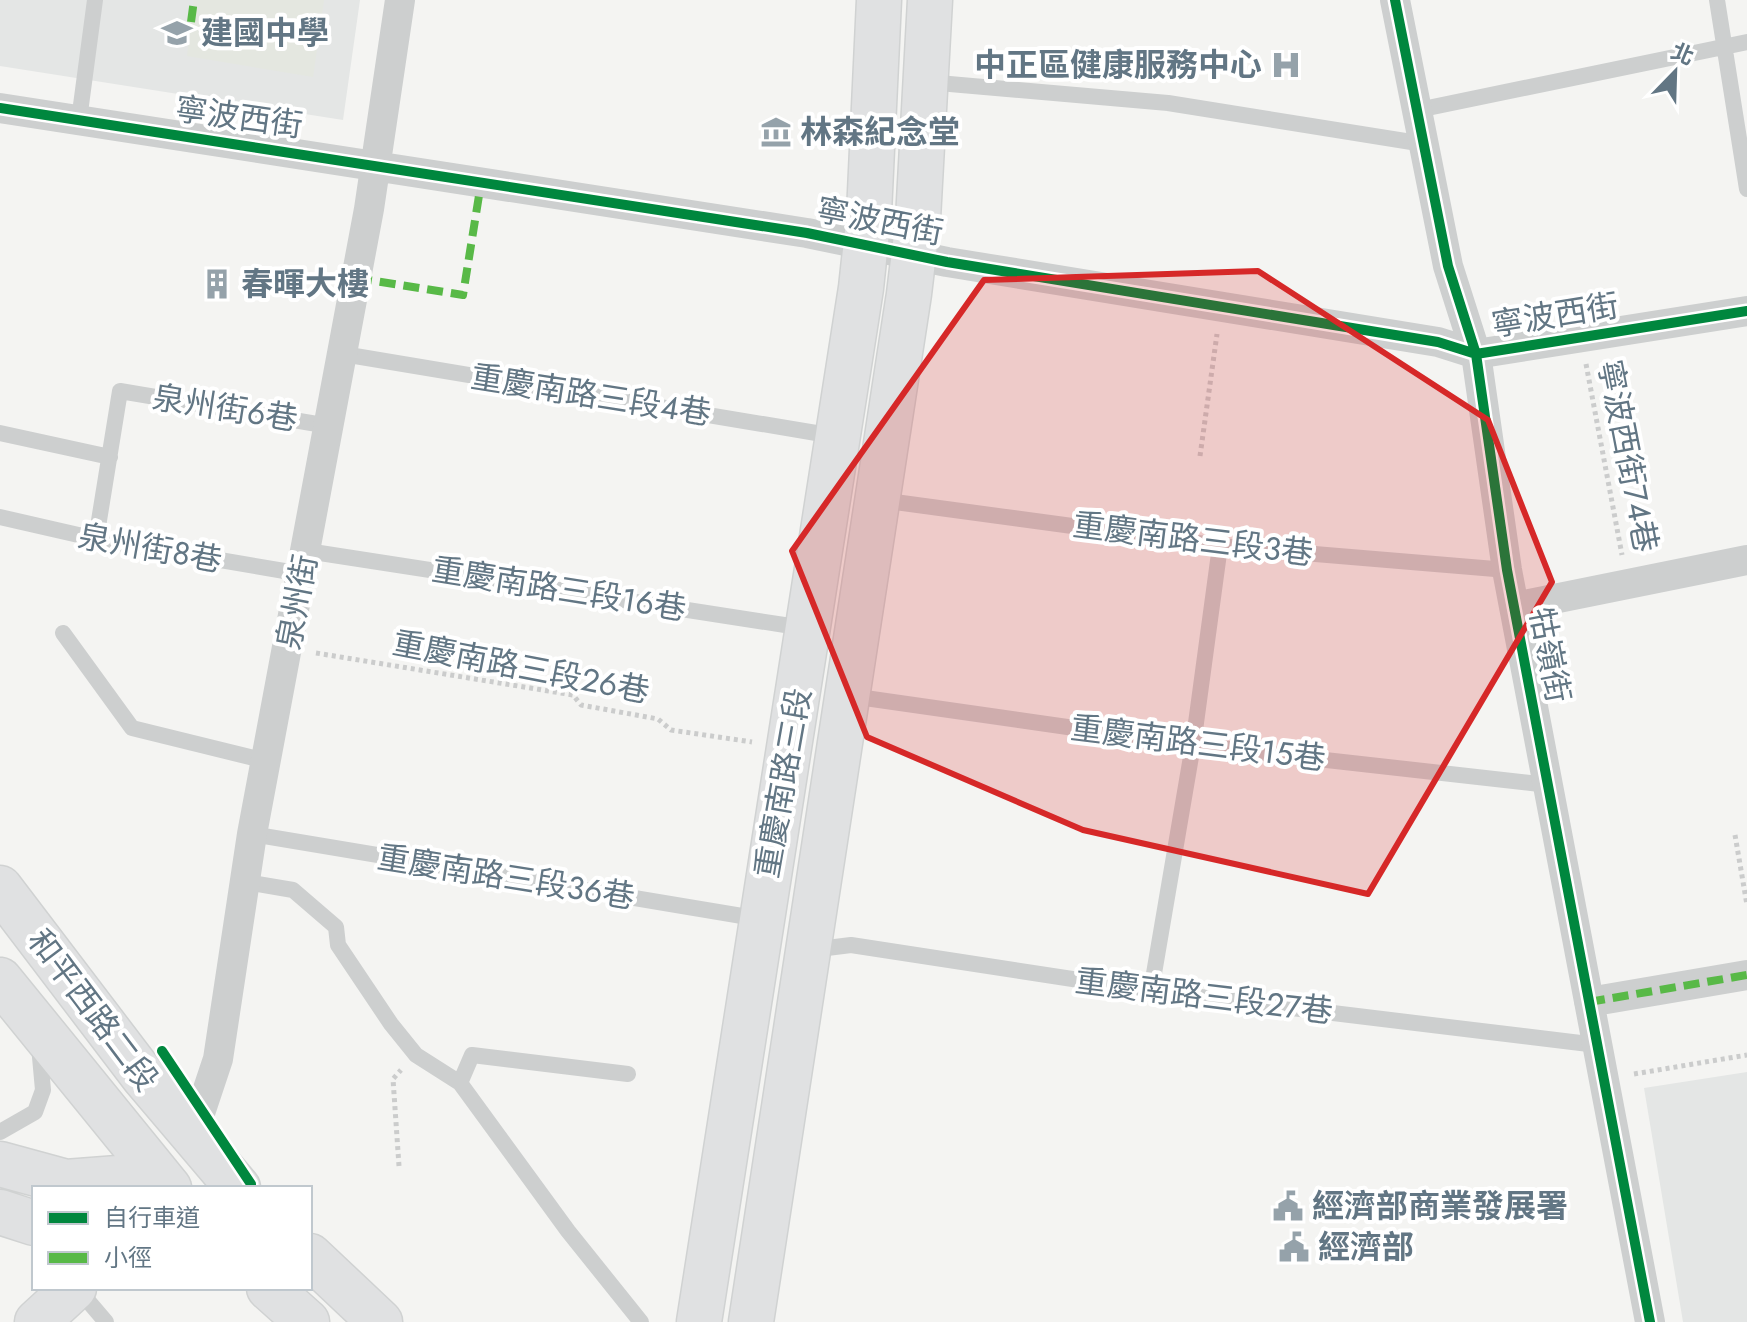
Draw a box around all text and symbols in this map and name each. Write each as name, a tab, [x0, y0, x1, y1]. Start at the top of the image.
place label: 建國中學	[201, 10, 329, 56]
school or university icon: 建國中學	[160, 16, 194, 50]
north arrow	[1635, 32, 1715, 112]
text: 北	[1666, 35, 1699, 73]
place label: 中正區健康服務中心	[974, 42, 1262, 88]
hospital icon: 中正區健康服務中心	[1269, 48, 1303, 82]
street label: 寧波西街	[172, 85, 306, 149]
place label: 林森紀念堂	[800, 109, 960, 155]
museum icon: 林森紀念堂	[759, 115, 793, 149]
street label: 寧波西街	[813, 186, 947, 256]
place label: 春暉大樓	[241, 261, 369, 307]
building icon: 春暉大樓	[200, 267, 234, 301]
street label: 寧波西街	[1488, 282, 1622, 348]
street label: 重慶南路三段4巷	[468, 353, 714, 437]
street label: 寧波西街74巷	[1587, 356, 1669, 556]
street label: 泉州街6巷	[149, 374, 301, 442]
street label: 重慶南路三段3巷	[1070, 501, 1316, 577]
street label: 泉州街8巷	[74, 513, 226, 583]
street label: 重慶南路三段16巷	[429, 546, 689, 632]
street label: 泉州街	[265, 550, 329, 654]
street label: 牯嶺街	[1518, 603, 1582, 707]
street label: 重慶南路三段26巷	[389, 620, 653, 714]
street label: 重慶南路三段	[744, 684, 822, 882]
street label: 重慶南路三段15巷	[1068, 705, 1328, 781]
street label: 重慶南路三段36巷	[374, 834, 638, 920]
street label: 和平西路二段	[17, 919, 169, 1101]
street label: 重慶南路三段27巷	[1073, 957, 1335, 1035]
place label: 經濟部商業發展署	[1312, 1183, 1568, 1229]
legend	[32, 1186, 312, 1290]
public building icon: 經濟部商業發展署	[1271, 1189, 1305, 1223]
text: 自行車道	[104, 1200, 200, 1235]
place label: 經濟部	[1318, 1224, 1414, 1270]
public building icon: 經濟部	[1277, 1230, 1311, 1264]
text: 小徑	[104, 1240, 152, 1275]

